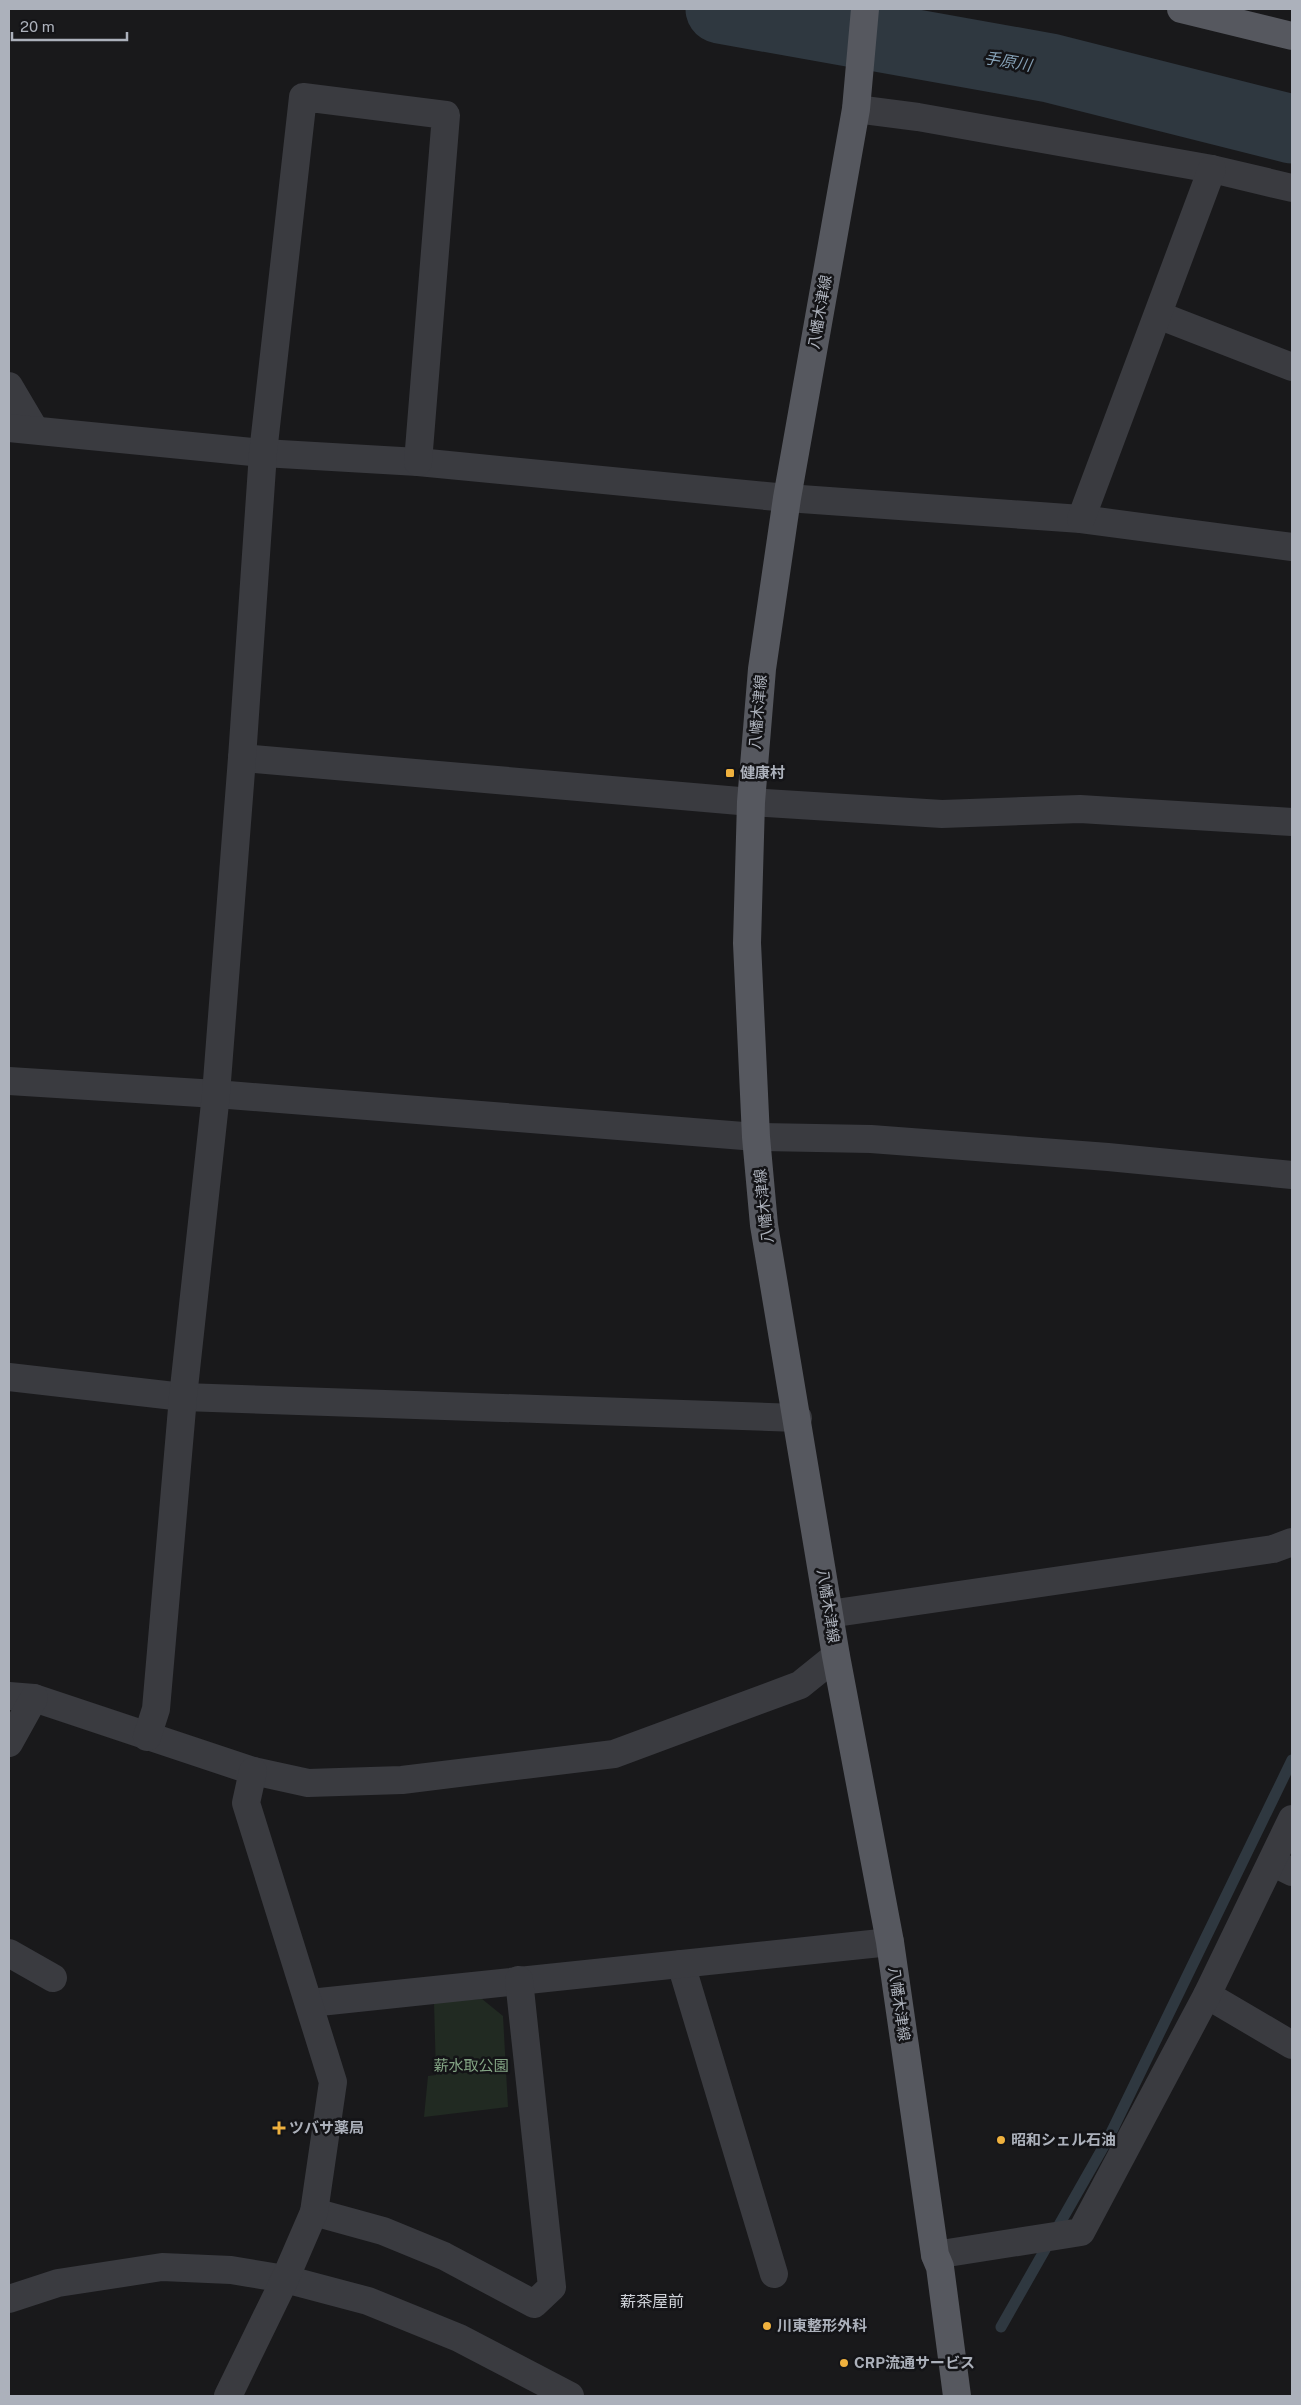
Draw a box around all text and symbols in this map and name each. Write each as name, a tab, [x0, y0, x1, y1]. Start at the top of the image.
scale bar	[12, 10, 128, 42]
text: 20 m	[20, 18, 55, 35]
water label: 手原川	[983, 48, 1035, 75]
street label: 八幡木津線	[805, 273, 834, 350]
street label: 八幡木津線	[746, 674, 769, 750]
place label: 健康村	[740, 764, 785, 781]
marker: 健康村	[724, 767, 736, 779]
street label: 八幡木津線	[751, 1168, 776, 1244]
street label: 八幡木津線	[814, 1568, 843, 1644]
street label: 八幡木津線	[886, 1966, 913, 2042]
park label: 薪水取公園	[433, 2057, 509, 2074]
place label: ツバサ薬局	[289, 2119, 364, 2136]
marker: ツバサ薬局	[273, 2122, 285, 2134]
place label: 昭和シェル石油	[1011, 2131, 1116, 2148]
marker: 昭和シェル石油	[995, 2134, 1007, 2146]
district label: 薪茶屋前	[620, 2292, 684, 2311]
place label: 川東整形外科	[777, 2317, 867, 2334]
marker: 川東整形外科	[761, 2320, 773, 2332]
place label: CRP流通サービス	[854, 2354, 975, 2371]
marker: CRP流通サービス	[838, 2357, 850, 2369]

